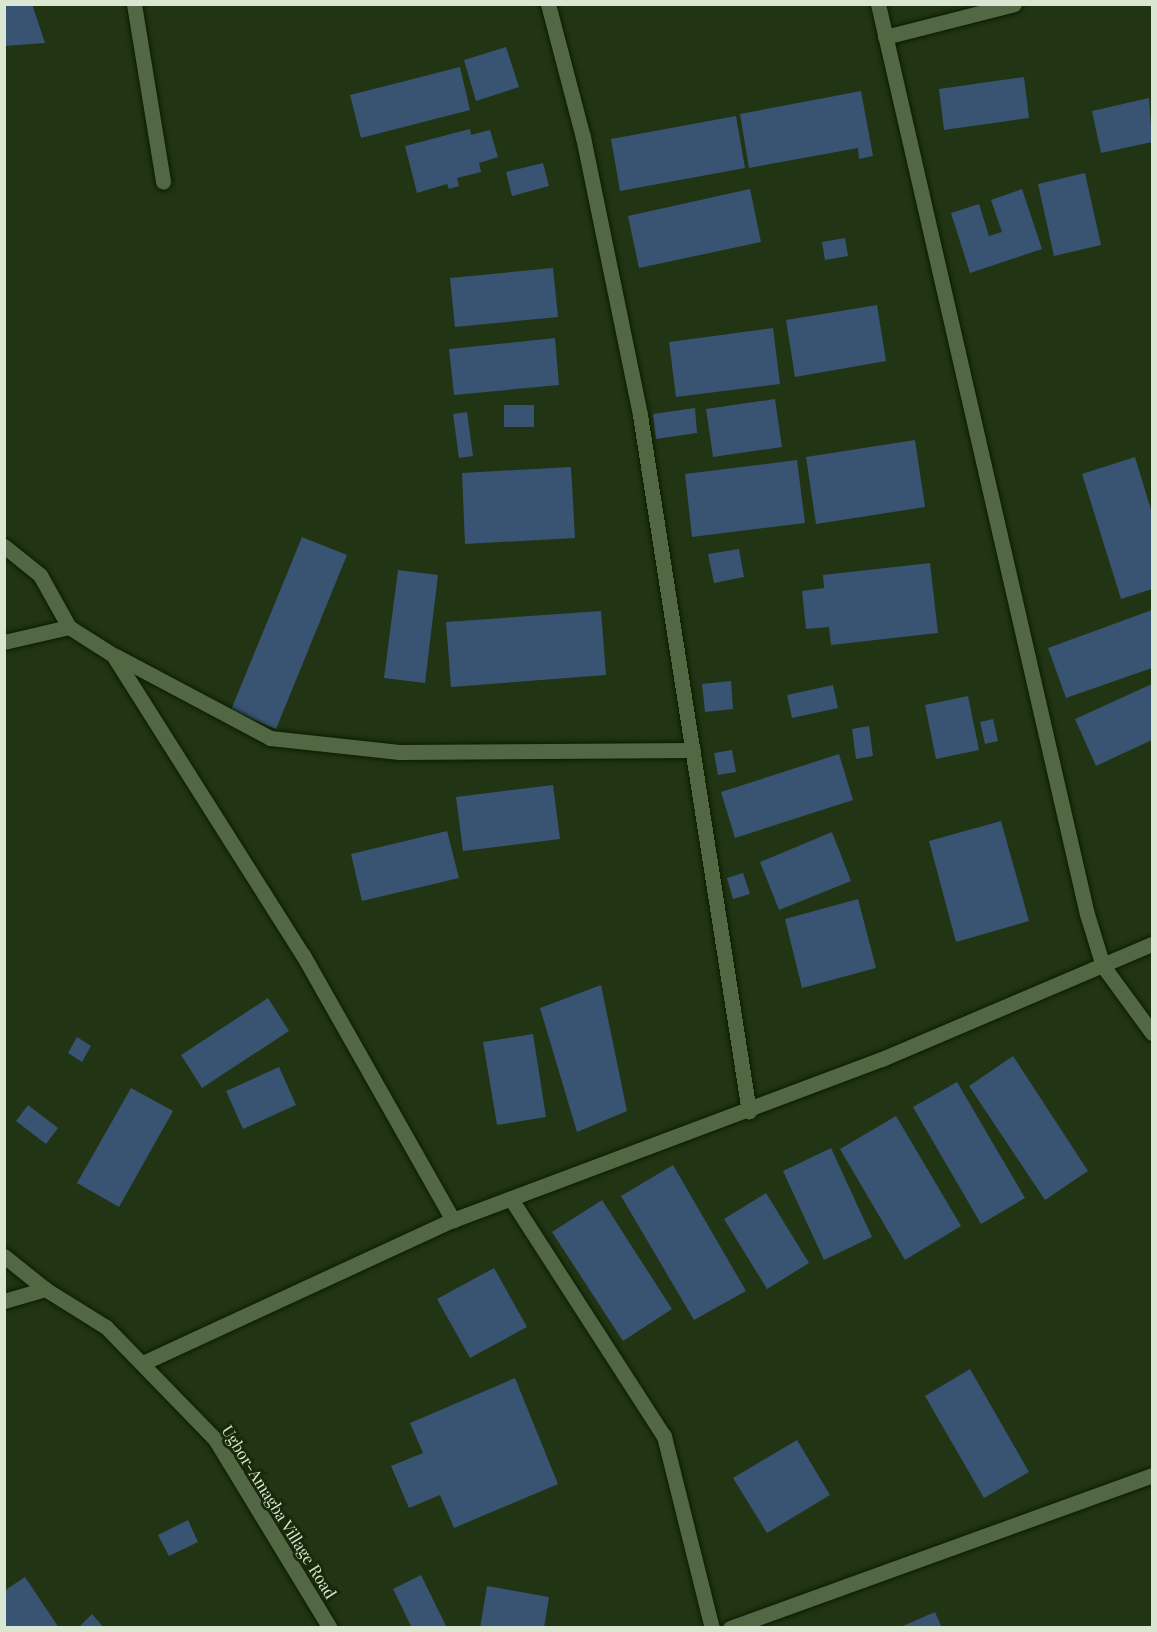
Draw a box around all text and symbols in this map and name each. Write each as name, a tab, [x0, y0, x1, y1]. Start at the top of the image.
street label: Ugbor-Amagba Village Road	[218, 1422, 340, 1602]

